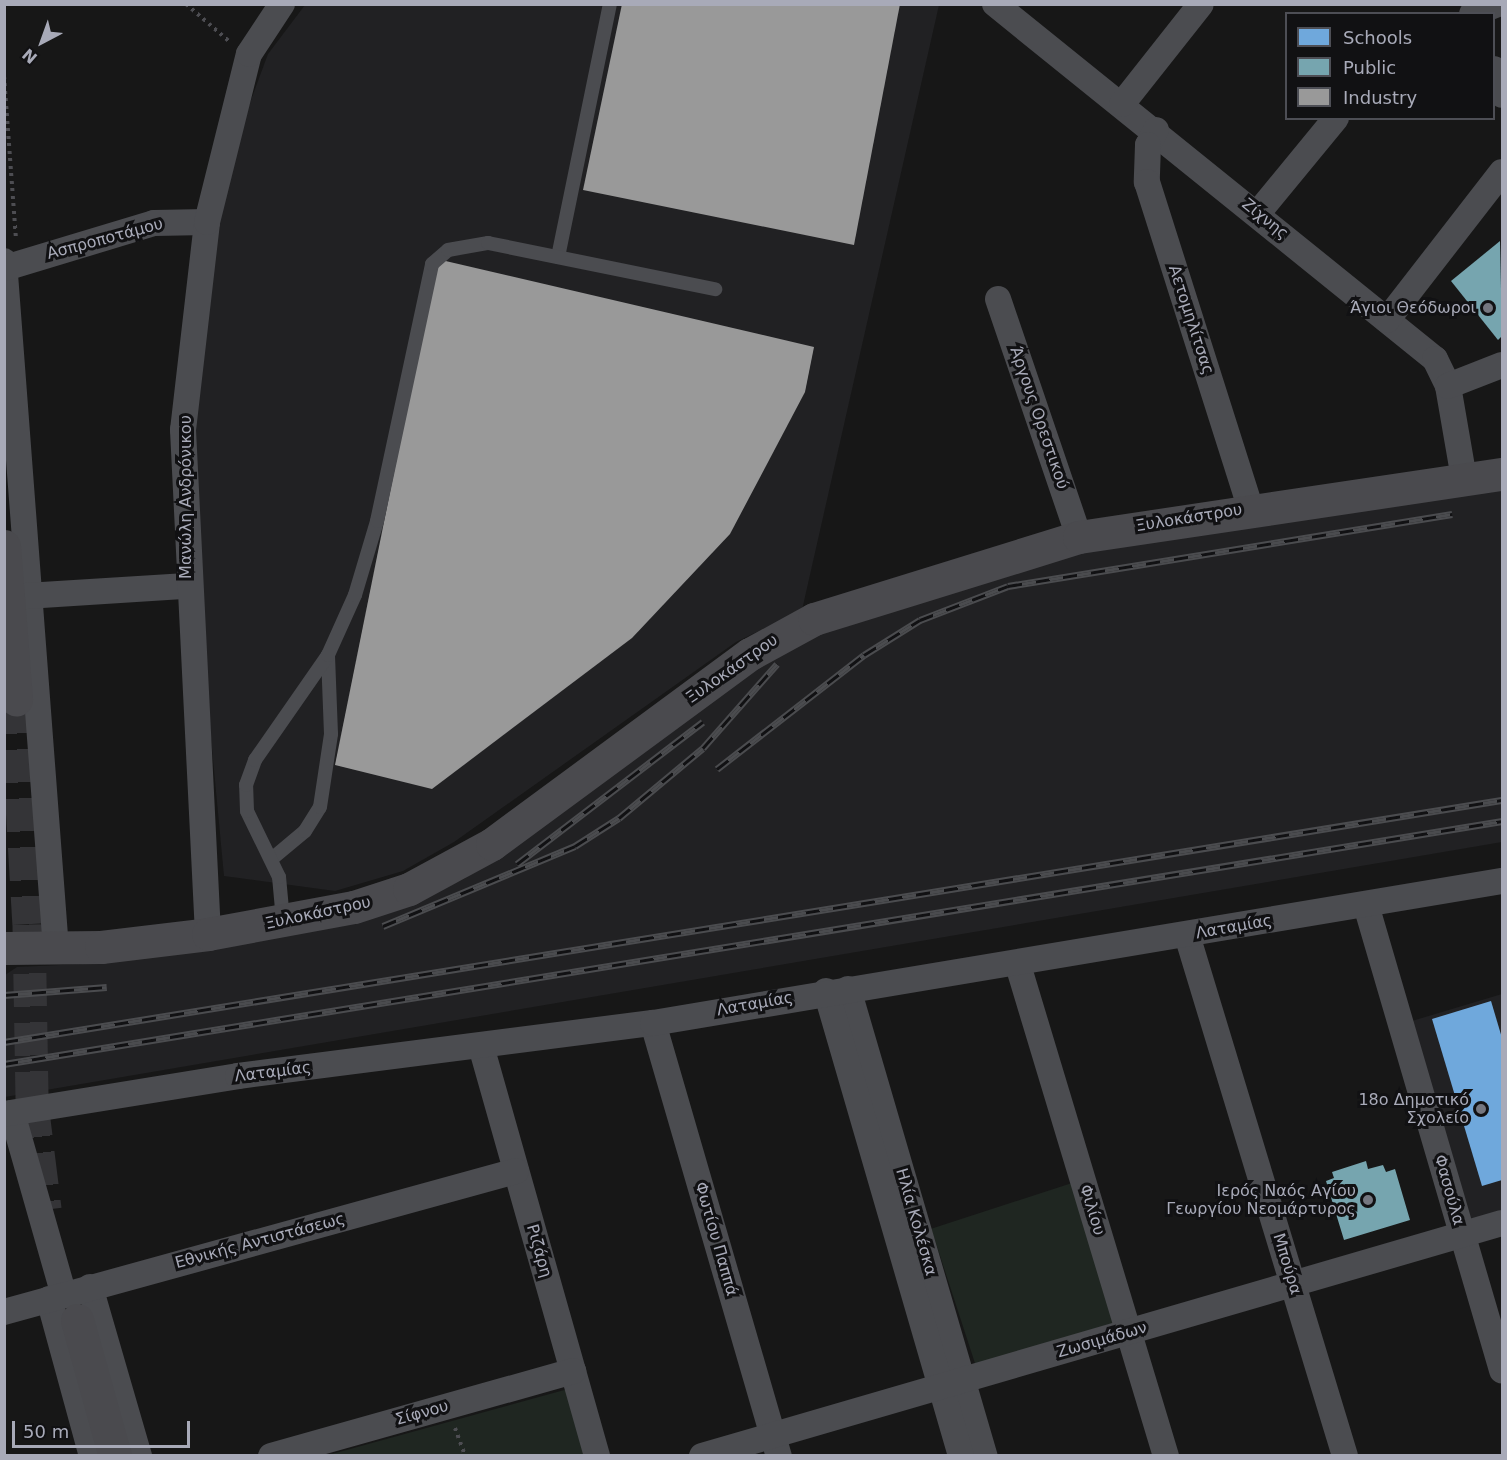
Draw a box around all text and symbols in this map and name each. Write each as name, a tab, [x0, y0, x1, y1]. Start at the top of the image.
north arrow	[12, 12, 72, 72]
legend	[1285, 12, 1495, 120]
text: Schools	[1343, 27, 1412, 48]
text: N	[19, 44, 41, 68]
text: Public	[1343, 57, 1396, 78]
text: Industry	[1343, 87, 1417, 108]
street label: Ζίχνης	[1238, 195, 1292, 243]
street label: Ασπροποτάμου	[45, 214, 165, 264]
street label: Αετομηλίτσας	[1164, 263, 1218, 377]
place label: Άγιοι Θεόδωροι	[1350, 298, 1476, 318]
marker: Άγιοι Θεόδωροι	[1481, 301, 1495, 315]
street label: Άργους Ορεστικού	[1006, 344, 1072, 492]
street label: Μανώλη Ανδρόνικου	[176, 415, 196, 579]
street label: Ξυλοκάστρου	[1134, 500, 1244, 536]
street label: Ξυλοκάστρου	[682, 630, 782, 708]
street label: Ξυλοκάστρου	[263, 892, 373, 934]
street label: Λαταμίας	[1194, 911, 1274, 943]
street label: Λαταμίας	[715, 988, 795, 1020]
street label: Λαταμίας	[234, 1058, 312, 1086]
place label: 18ο Δημοτικό Σχολείο	[1358, 1090, 1469, 1128]
marker: 18ο Δημοτικό Σχολείο	[1474, 1102, 1488, 1116]
street label: Φασούλα	[1430, 1153, 1468, 1227]
street label: Ηλία Κολέσκα	[891, 1166, 941, 1278]
street label: Φωτίου Παππά	[691, 1180, 741, 1298]
place label: Ιερός Ναός Αγίου Γεωργίου Νεομάρτυρος	[1166, 1181, 1356, 1219]
street label: Φιλίου	[1075, 1182, 1109, 1238]
marker: Ιερός Ναός Αγίου Γεωργίου Νεομάρτυρος	[1361, 1193, 1375, 1207]
street label: Εθνικής Αντιστάσεως	[173, 1209, 347, 1273]
street label: Ριζάρη	[522, 1222, 556, 1280]
street label: Μπούρα	[1269, 1231, 1305, 1297]
street label: Ζωσιμάδων	[1055, 1318, 1149, 1362]
street label: Σίφνου	[393, 1396, 451, 1430]
scale bar	[15, 1409, 194, 1447]
text: 50 m	[23, 1421, 69, 1442]

